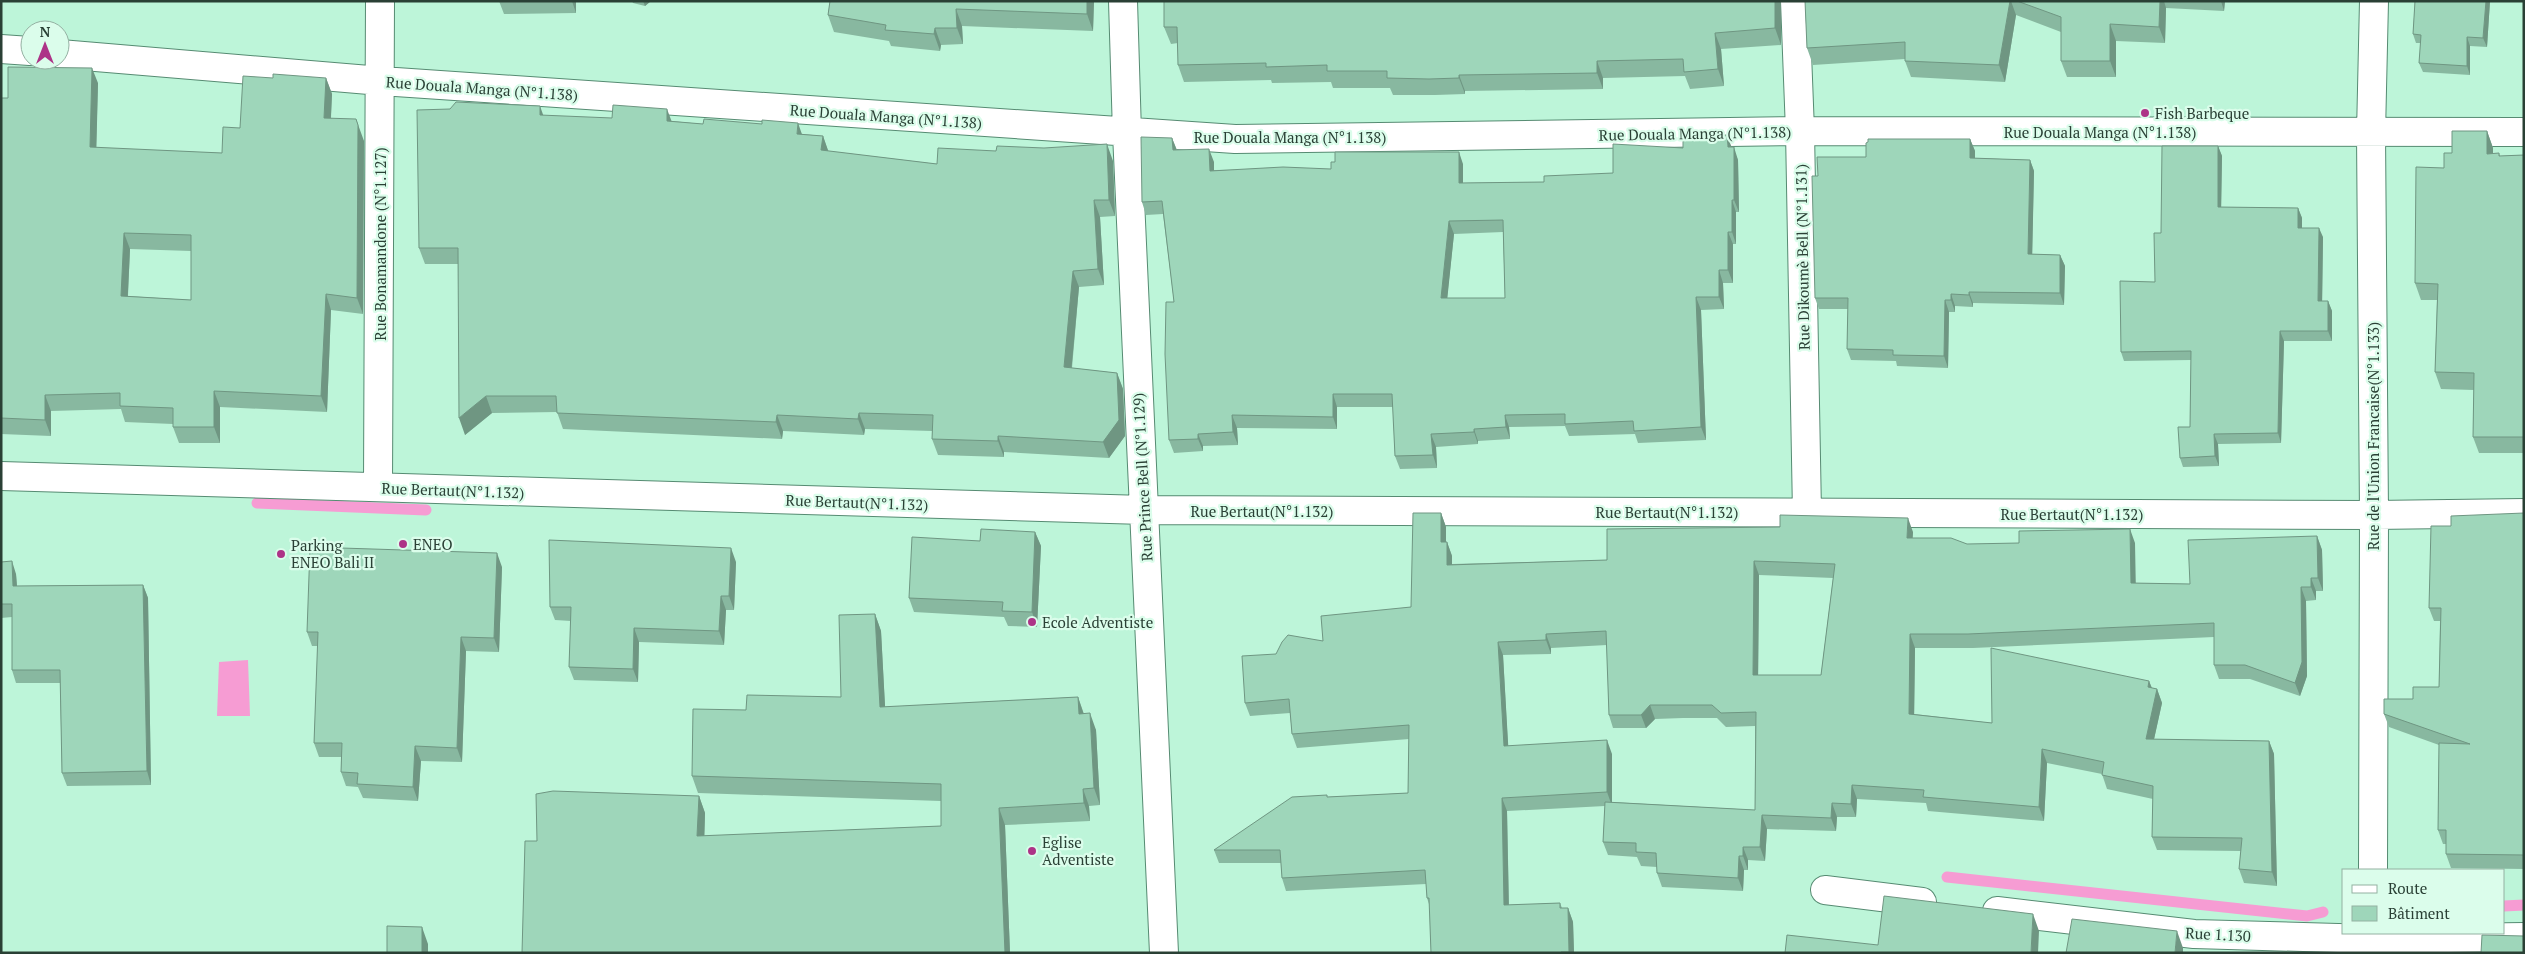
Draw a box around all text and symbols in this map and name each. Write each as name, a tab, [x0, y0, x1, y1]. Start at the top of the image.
north arrow	[20, 20, 70, 70]
text: N	[40, 22, 51, 41]
street label: Rue Douala Manga (N°1.138)	[385, 71, 579, 105]
street label: Rue Douala Manga (N°1.138)	[789, 99, 983, 133]
place label: Fish Barbeque	[2155, 103, 2249, 123]
marker: Fish Barbeque	[2139, 107, 2151, 119]
street label: Rue Douala Manga (N°1.138)	[1599, 121, 1791, 145]
street label: Rue Douala Manga (N°1.138)	[2004, 122, 2196, 142]
street label: Rue Douala Manga (N°1.138)	[1194, 127, 1386, 147]
street label: Rue Bonamandone (N°1.127)	[370, 147, 390, 341]
street label: Rue Dikoumè Bell (N°1.131)	[1790, 164, 1814, 350]
street label: Rue de l'Union Francaise(N°1.133)	[2363, 322, 2383, 550]
street label: Rue Prince Bell (N°1.129)	[1128, 392, 1156, 562]
street label: Rue Bertaut(N°1.132)	[381, 478, 525, 502]
street label: Rue Bertaut(N°1.132)	[785, 490, 929, 514]
street label: Rue Bertaut(N°1.132)	[1191, 501, 1334, 521]
street label: Rue Bertaut(N°1.132)	[1596, 502, 1739, 522]
street label: Rue Bertaut(N°1.132)	[2001, 504, 2144, 524]
place label: ENEO	[413, 534, 453, 554]
place label: Parking ENEO Bali II	[291, 535, 374, 572]
marker: ENEO	[397, 538, 409, 550]
marker: Parking ENEO Bali II	[275, 548, 287, 560]
place label: Ecole Adventiste	[1042, 612, 1153, 632]
marker: Ecole Adventiste	[1026, 616, 1038, 628]
place label: Eglise Adventiste	[1042, 832, 1114, 869]
marker: Eglise Adventiste	[1026, 845, 1038, 857]
legend	[2342, 869, 2505, 934]
text: Route	[2388, 878, 2427, 898]
text: Bâtiment	[2388, 903, 2450, 923]
street label: Rue 1.130	[2185, 922, 2251, 946]

